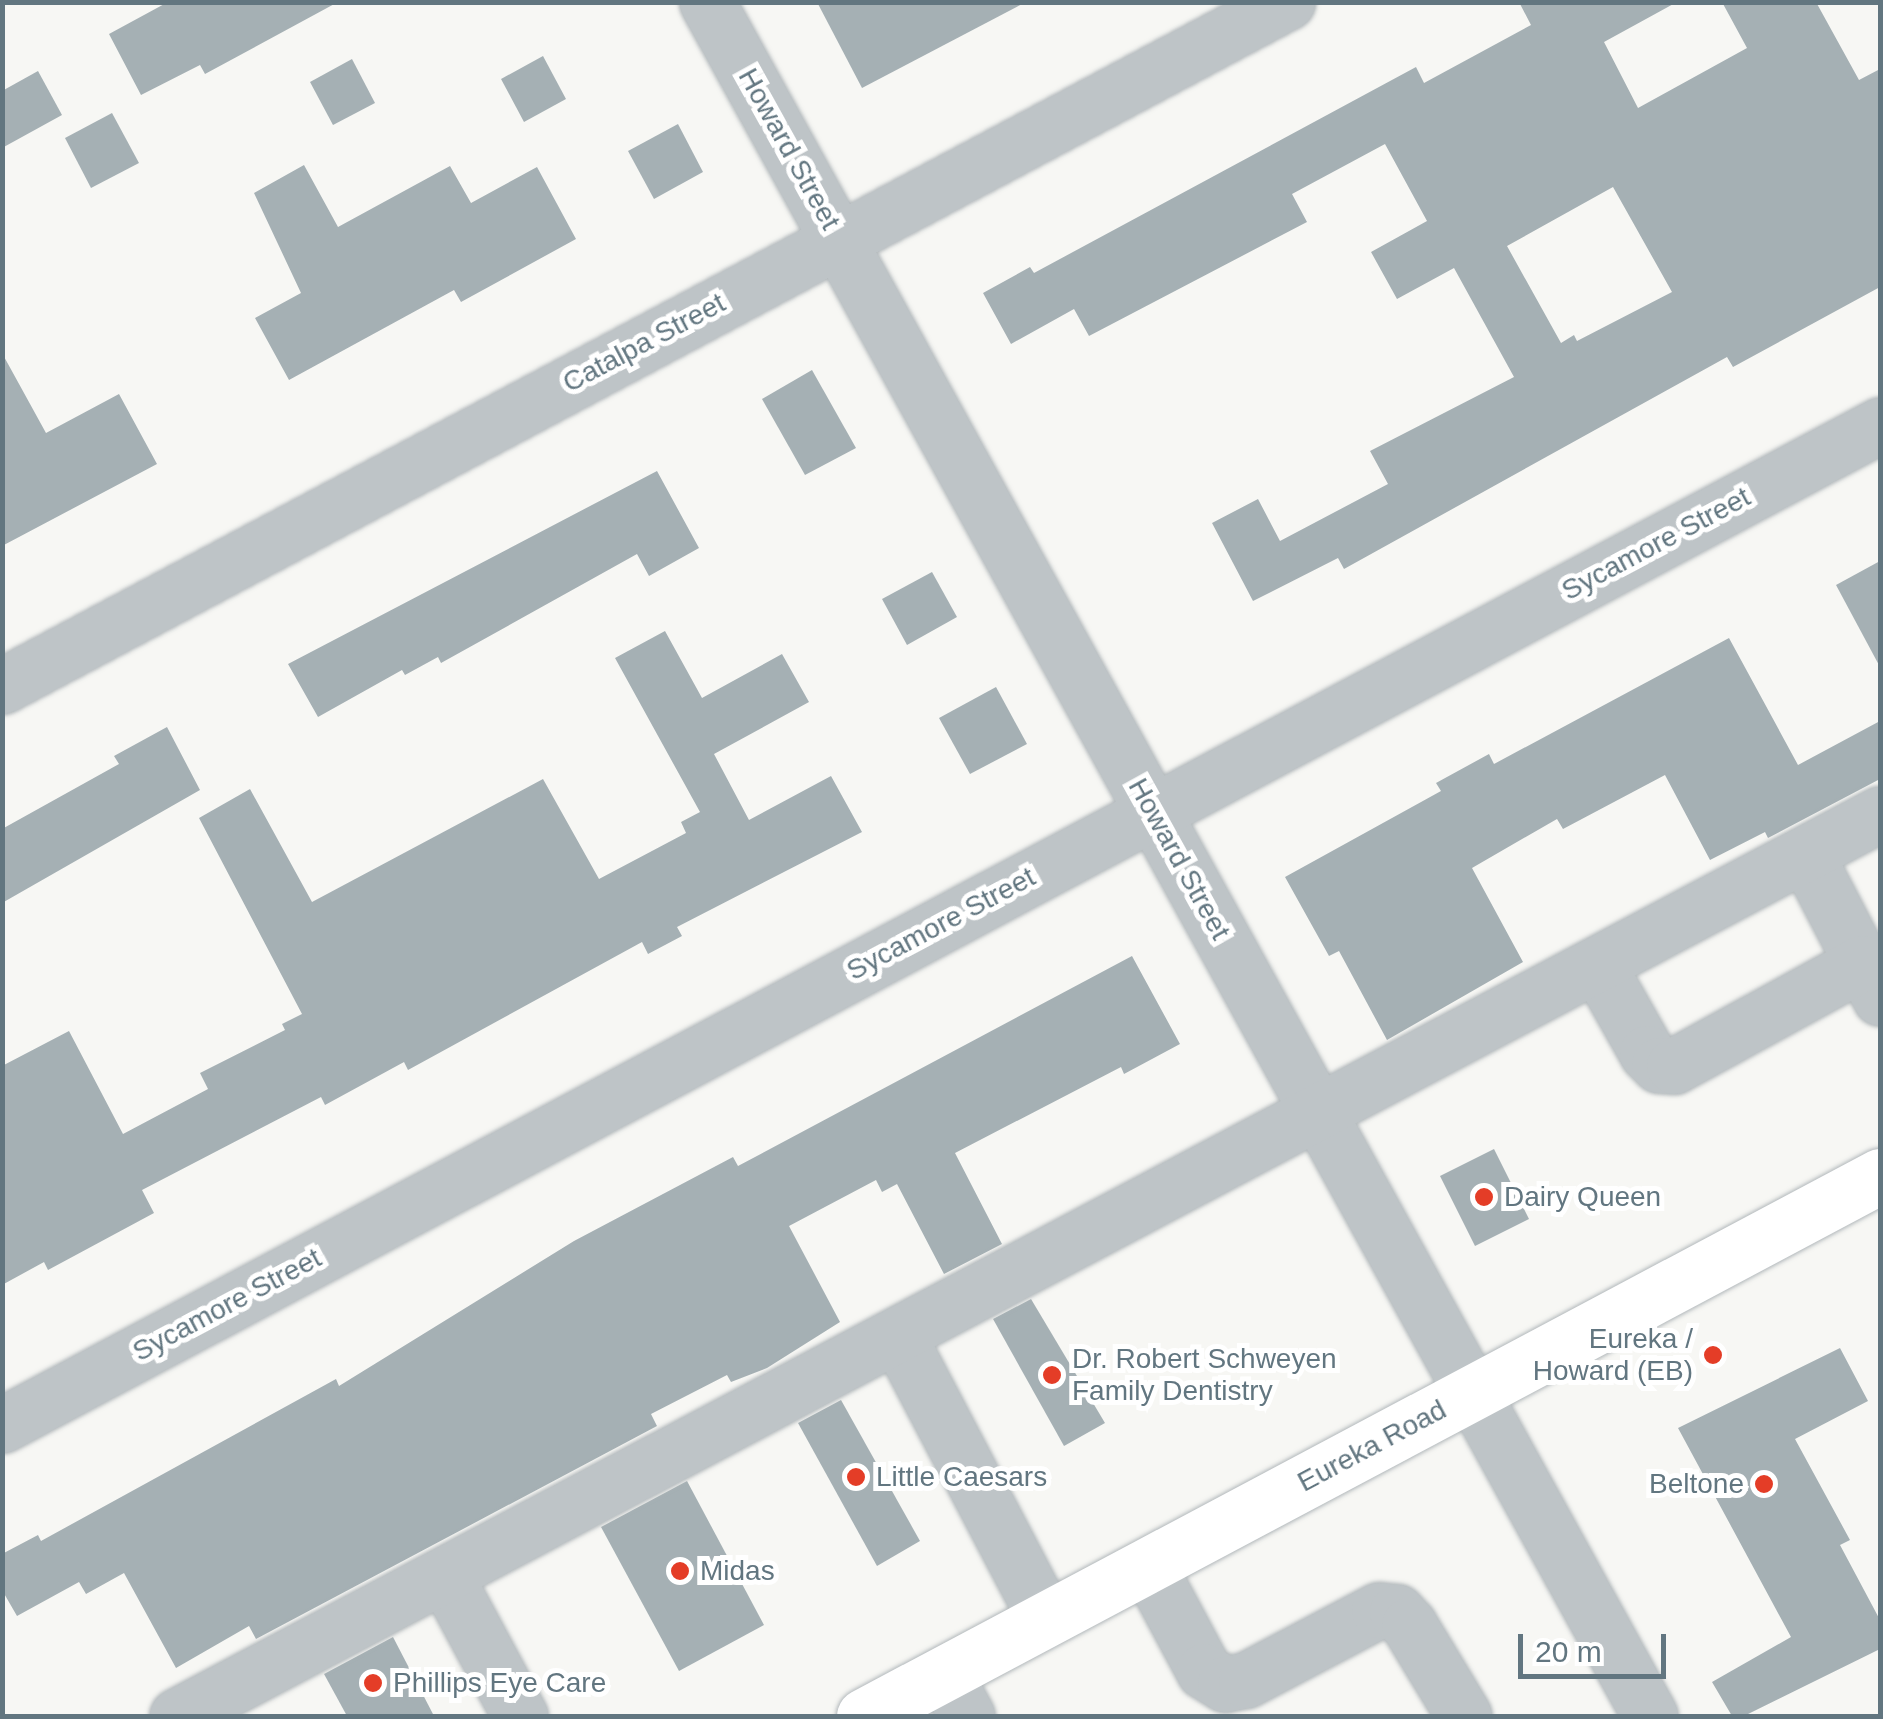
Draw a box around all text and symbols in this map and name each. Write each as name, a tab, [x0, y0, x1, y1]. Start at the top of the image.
street label: Howard Street	[731, 63, 847, 235]
street label: Catalpa Street	[557, 286, 731, 400]
street label: Sycamore Street	[1556, 480, 1756, 608]
street label: Howard Street	[1121, 773, 1237, 945]
street label: Sycamore Street	[841, 860, 1041, 988]
place label: Dairy Queen	[1504, 1180, 1661, 1214]
marker: Dairy Queen	[1473, 1186, 1495, 1208]
street label: Sycamore Street	[127, 1241, 327, 1369]
place label: Eureka / Howard (EB)	[1533, 1322, 1693, 1388]
place label: Dr. Robert Schweyen Family Dentistry	[1072, 1342, 1337, 1408]
marker: Eureka / Howard (EB)	[1702, 1344, 1724, 1366]
marker: Dr. Robert Schweyen Family Dentistry	[1041, 1364, 1063, 1386]
street label: Eureka Road	[1292, 1393, 1452, 1499]
place label: Little Caesars	[876, 1460, 1047, 1494]
marker: Little Caesars	[845, 1466, 867, 1488]
place label: Beltone	[1649, 1467, 1744, 1501]
marker: Beltone	[1753, 1473, 1775, 1495]
place label: Midas	[700, 1554, 775, 1588]
marker: Midas	[669, 1560, 691, 1582]
scale bar	[1523, 1614, 1670, 1676]
text: 20 m	[1535, 1635, 1602, 1668]
place label: Phillips Eye Care	[393, 1666, 606, 1700]
marker: Phillips Eye Care	[362, 1672, 384, 1694]

